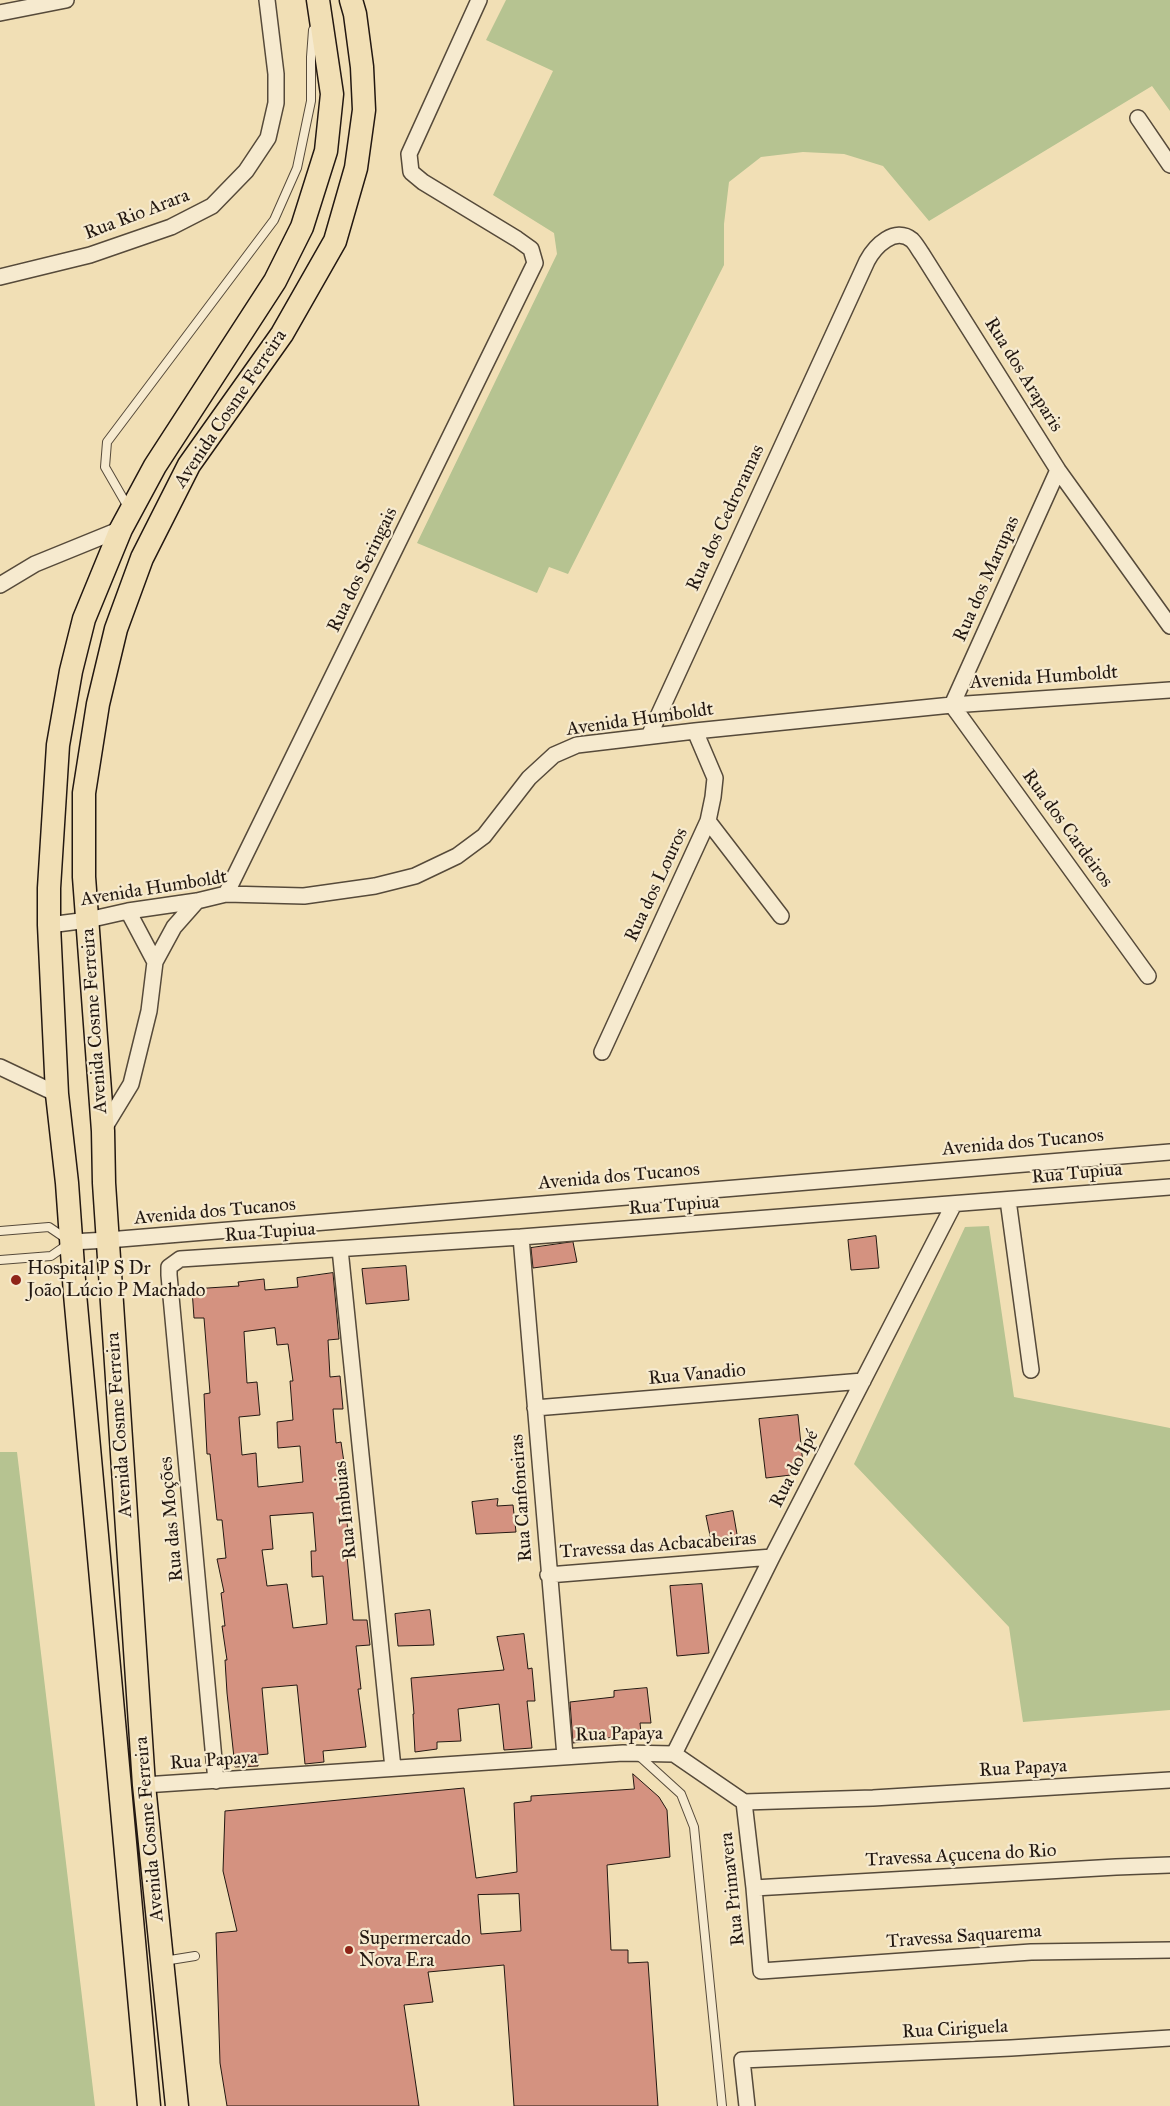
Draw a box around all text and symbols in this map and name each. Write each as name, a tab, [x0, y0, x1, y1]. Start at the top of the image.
street label: Rua Rio Arara	[81, 184, 193, 246]
street label: Rua dos Araparis	[979, 314, 1067, 436]
street label: Avenida Cosme Ferreira	[170, 326, 292, 492]
street label: Rua dos Cedroramas	[682, 441, 770, 595]
street label: Rua dos Seringais	[323, 504, 403, 636]
street label: Rua dos Marupas	[949, 513, 1025, 645]
street label: Avenida Humboldt	[969, 661, 1119, 695]
street label: Avenida Humboldt	[565, 698, 715, 742]
street label: Rua dos Cardeiros	[1017, 766, 1117, 892]
street label: Rua dos Louros	[621, 824, 693, 946]
street label: Avenida Humboldt	[79, 866, 229, 912]
street label: Avenida Cosme Ferreira	[77, 928, 113, 1114]
street label: Avenida dos Tucanos	[941, 1125, 1105, 1161]
street label: Avenida dos Tucanos	[537, 1159, 701, 1195]
street label: Rua Tupiua	[1031, 1159, 1123, 1189]
street label: Rua Tupiua	[628, 1191, 720, 1221]
street label: Avenida dos Tucanos	[133, 1194, 297, 1230]
street label: Rua Tupiua	[224, 1218, 316, 1248]
place label: Hospital P S Dr João Lúcio P Machado	[27, 1258, 205, 1302]
marker: Hospital P S Dr João Lúcio P Machado	[9, 1273, 23, 1287]
street label: Avenida Cosme Ferreira	[102, 1332, 138, 1518]
street label: Rua Vanadio	[647, 1359, 747, 1391]
street label: Rua do Ipé	[766, 1426, 824, 1512]
street label: Rua Canfoneiras	[506, 1433, 538, 1563]
street label: Rua das Moções	[155, 1455, 189, 1583]
street label: Rua Imbuias	[329, 1460, 363, 1560]
street label: Travessa das Acbacabeiras	[559, 1528, 757, 1564]
street label: Rua Papaya	[575, 1723, 663, 1747]
street label: Avenida Cosme Ferreira	[131, 1735, 169, 1923]
street label: Rua Papaya	[169, 1747, 259, 1775]
street label: Rua Papaya	[978, 1755, 1068, 1783]
street label: Rua Primavera	[716, 1831, 750, 1947]
street label: Travessa Açucena do Rio	[865, 1840, 1057, 1872]
street label: Travessa Saquarema	[886, 1920, 1042, 1954]
place label: Supermercado Nova Era	[359, 1928, 471, 1972]
marker: Supermercado Nova Era	[343, 1944, 355, 1956]
street label: Rua Ciriguela	[901, 2016, 1009, 2044]

